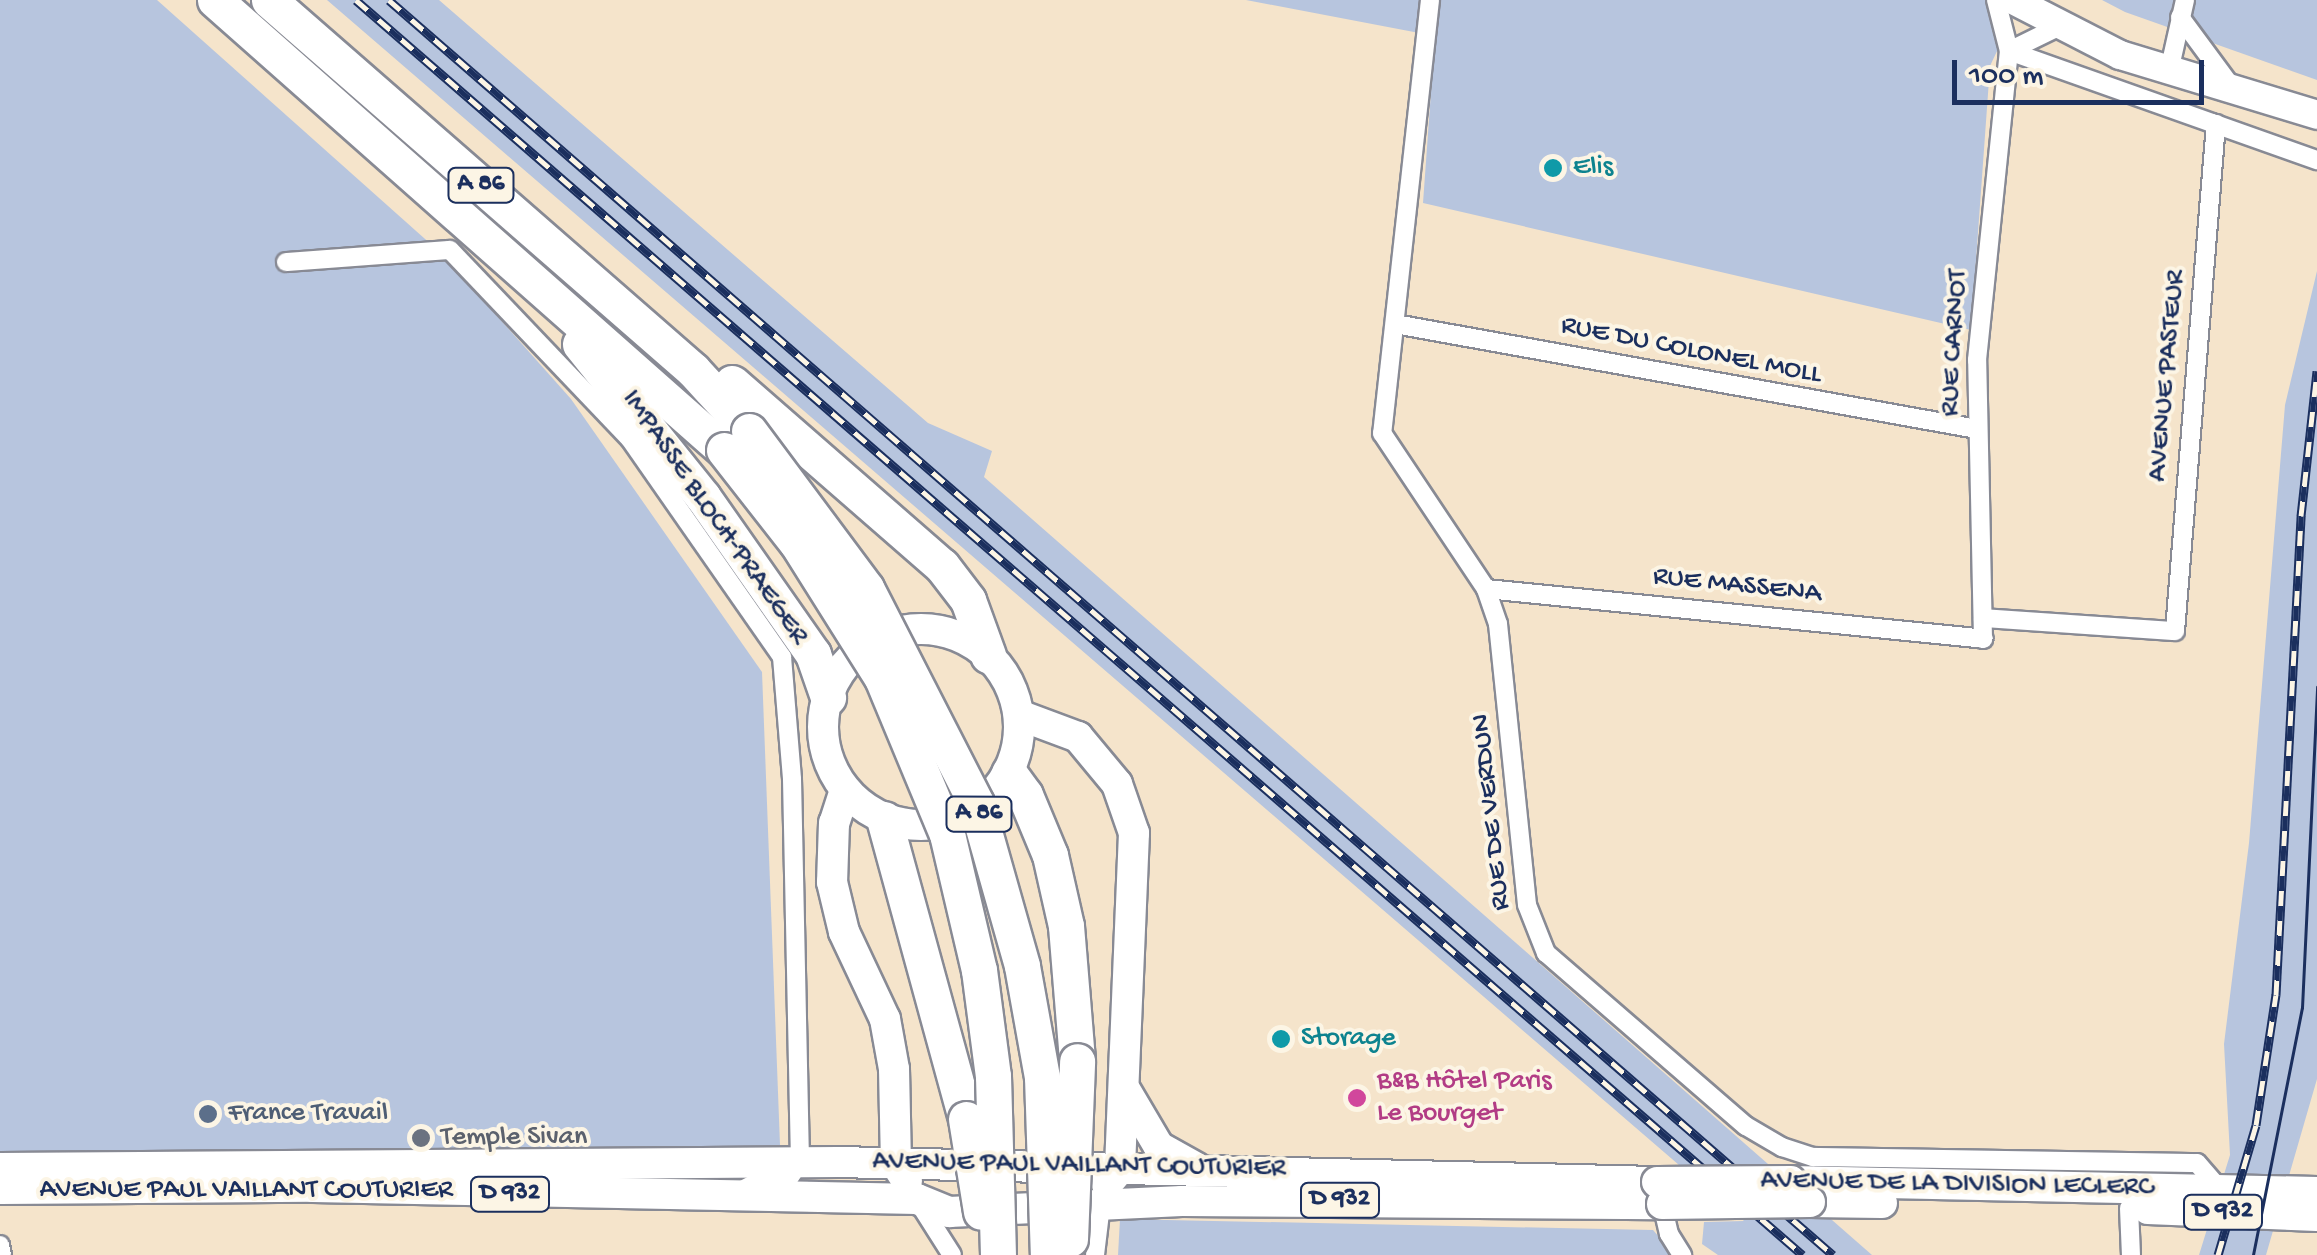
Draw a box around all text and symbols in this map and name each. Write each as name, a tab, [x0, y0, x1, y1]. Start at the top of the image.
scale bar	[1957, 40, 2210, 102]
text: 100 m	[1969, 60, 2044, 95]
place label: Elis	[1573, 151, 1613, 185]
marker: Elis	[1542, 157, 1564, 179]
road number: A 86	[446, 165, 516, 205]
street label: RUE CARNOT	[1934, 269, 1976, 417]
street label: AVENUE PASTEUR	[2142, 269, 2194, 483]
street label: RUE DU COLONEL MOLL	[1558, 309, 1824, 393]
street label: IMPASSE BLOCH-PRAEGER	[613, 384, 815, 652]
street label: RUE MASSENA	[1651, 560, 1823, 612]
street label: RUE DE VERDUN	[1465, 712, 1519, 912]
road number: A 86	[944, 794, 1014, 834]
place label: Storage	[1301, 1022, 1396, 1056]
marker: Storage	[1270, 1028, 1292, 1050]
place label: B&B Hôtel Paris Le Bourget	[1377, 1065, 1552, 1131]
marker: B&B Hôtel Paris Le Bourget	[1346, 1087, 1368, 1109]
place label: France Travail	[228, 1097, 388, 1131]
marker: France Travail	[197, 1103, 219, 1125]
place label: Temple Sivan	[441, 1121, 587, 1155]
marker: Temple Sivan	[410, 1127, 432, 1149]
street label: AVENUE PAUL VAILLANT COUTURIER	[872, 1146, 1286, 1186]
street label: AVENUE DE LA DIVISION LECLERC	[1760, 1165, 2154, 1205]
street label: AVENUE PAUL VAILLANT COUTURIER	[39, 1174, 453, 1208]
road number: D 932	[470, 1174, 550, 1214]
road number: D 932	[1300, 1180, 1380, 1220]
road number: D 932	[2183, 1192, 2263, 1232]

